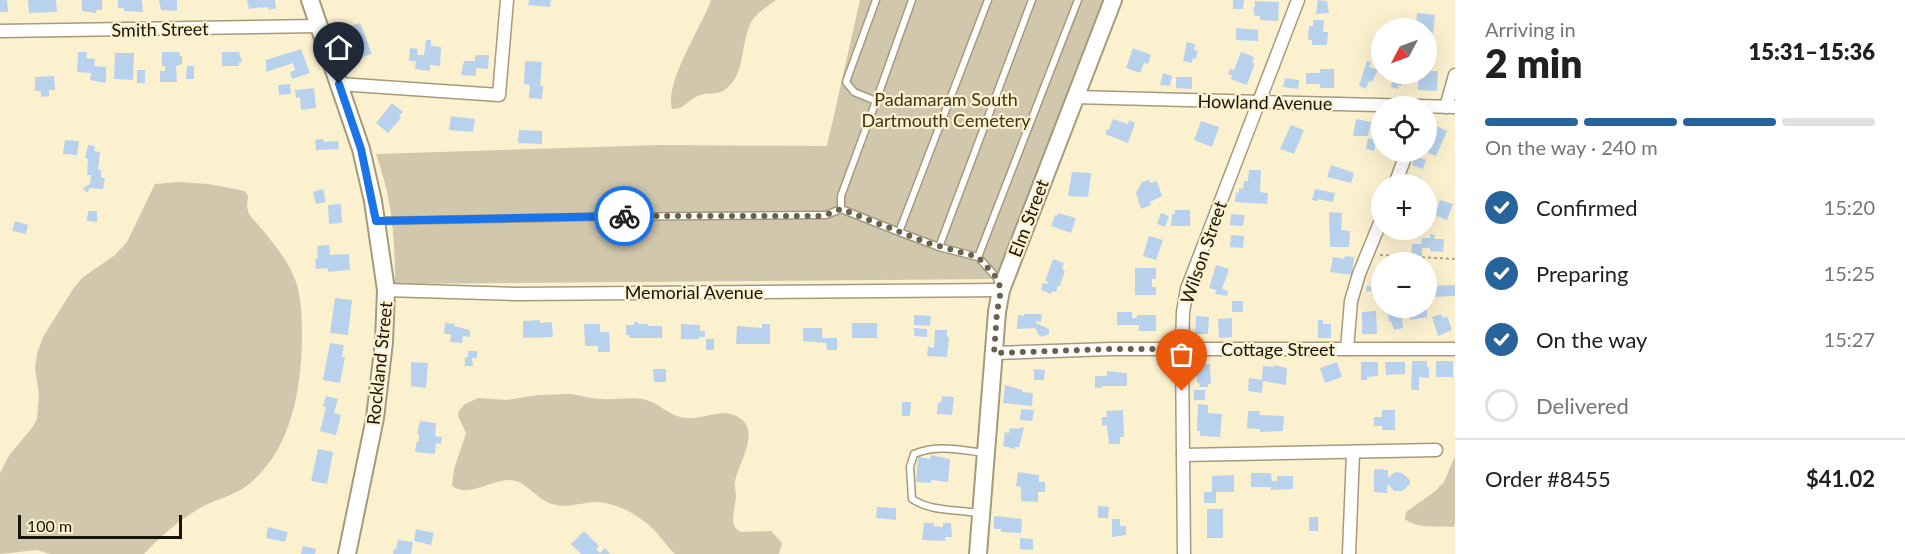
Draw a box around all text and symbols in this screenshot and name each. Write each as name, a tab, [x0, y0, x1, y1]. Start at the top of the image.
street label: Smith Street	[111, 17, 209, 41]
text: Arriving in	[1485, 17, 1576, 41]
north arrow	[1371, 18, 1437, 84]
map controls	[1371, 18, 1437, 318]
pin	[313, 22, 364, 84]
icon: home	[322, 31, 355, 64]
text: 15:31–15:36	[1749, 38, 1875, 65]
text: 2 min	[1485, 40, 1582, 86]
park label: Padamaram South Dartmouth Cemetery	[862, 88, 1031, 131]
street label: Howland Avenue	[1198, 90, 1332, 114]
button: locate	[1371, 96, 1437, 162]
text: On the way · 240 m	[1485, 135, 1658, 159]
button: +	[1371, 174, 1437, 240]
street label: Elm Street	[1003, 176, 1053, 260]
courier	[594, 186, 654, 246]
icon: check	[1485, 191, 1518, 224]
text: Confirmed	[1536, 194, 1638, 221]
text: 15:20	[1824, 195, 1875, 219]
street label: Wilson Street	[1175, 197, 1231, 306]
icon: bike	[608, 200, 641, 233]
button: −	[1371, 252, 1437, 318]
icon: check	[1485, 257, 1518, 290]
text: Preparing	[1536, 260, 1628, 287]
text: 15:25	[1824, 261, 1875, 285]
street label: Memorial Avenue	[625, 281, 763, 303]
street label: Rockland Street	[362, 300, 396, 426]
icon: check	[1485, 323, 1518, 356]
text: On the way	[1536, 326, 1647, 353]
text: 15:27	[1824, 327, 1875, 351]
pin	[1156, 329, 1207, 391]
icon: bag	[1165, 338, 1198, 371]
street label: Cottage Street	[1221, 338, 1335, 360]
text: Delivered	[1536, 392, 1629, 419]
text: Order #8455	[1485, 465, 1611, 492]
text: $41.02	[1806, 465, 1875, 492]
scale bar	[18, 512, 182, 540]
text: 100 m	[27, 516, 72, 535]

